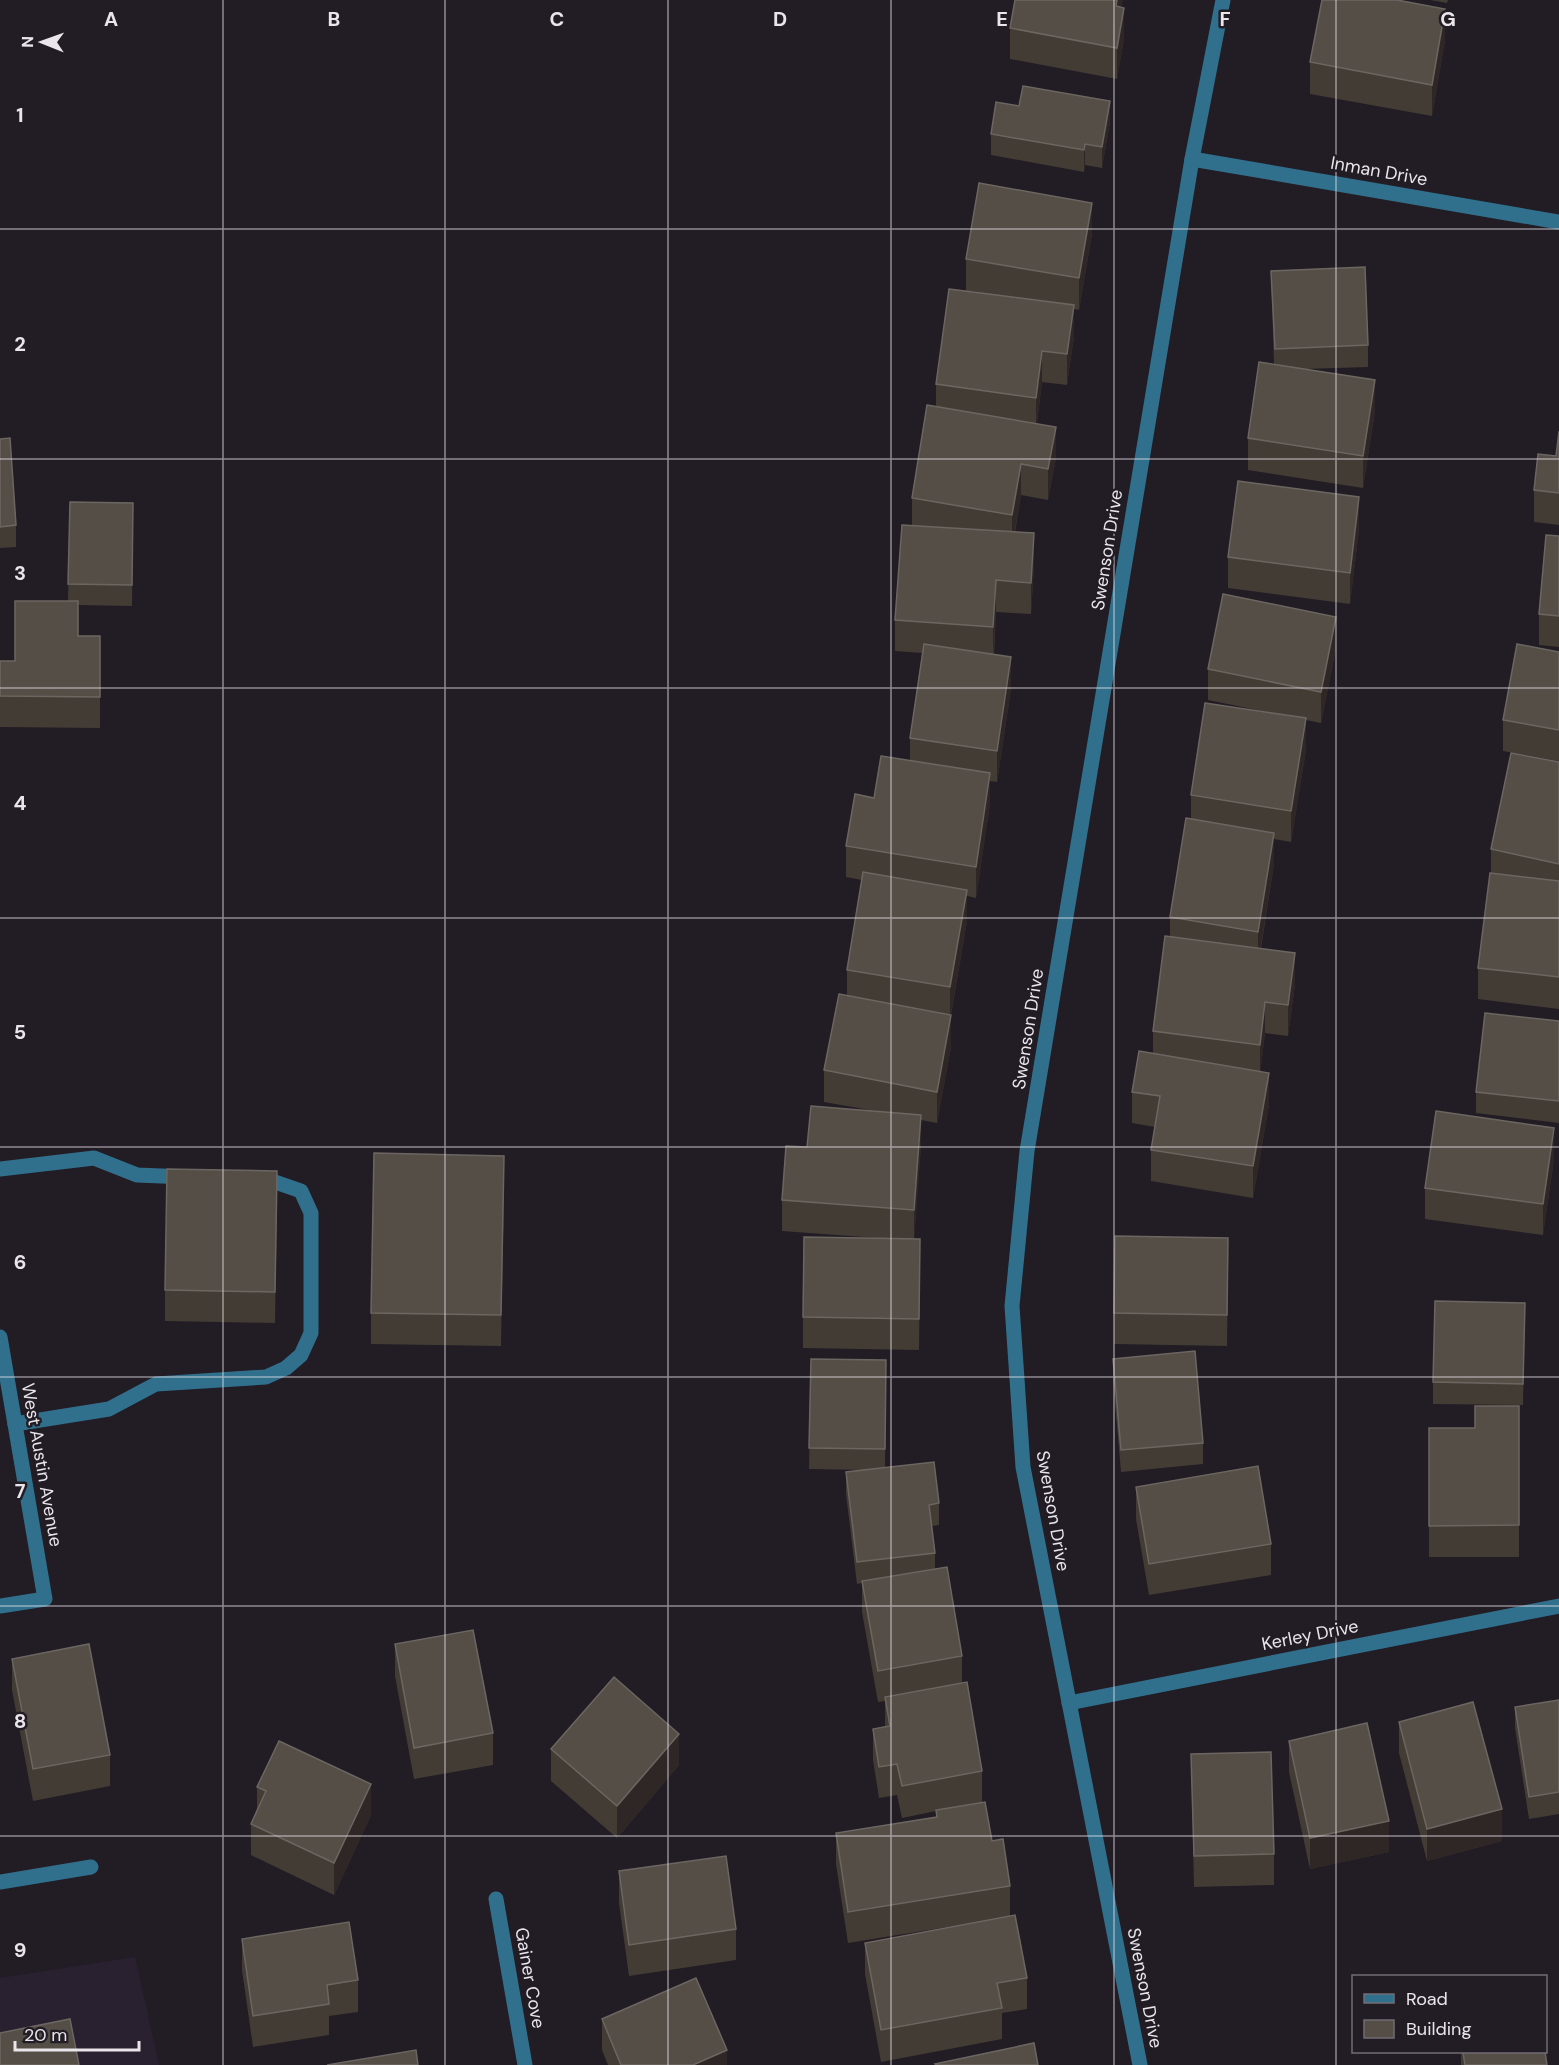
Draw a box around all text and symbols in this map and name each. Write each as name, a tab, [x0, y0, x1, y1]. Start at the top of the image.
text: A	[104, 6, 118, 32]
text: B	[328, 6, 340, 32]
text: C	[550, 6, 564, 32]
text: D	[773, 6, 787, 32]
text: E	[996, 6, 1008, 32]
text: F	[1219, 6, 1231, 32]
text: G	[1440, 6, 1456, 32]
north arrow	[12, 12, 72, 72]
text: N	[17, 36, 38, 48]
text: 1	[16, 102, 24, 128]
street label: Inman Drive	[1329, 151, 1429, 191]
text: 2	[14, 331, 26, 357]
street label: Swenson Drive	[1086, 488, 1128, 612]
text: 3	[14, 560, 26, 586]
text: 4	[14, 790, 27, 816]
street label: Swenson Drive	[1007, 967, 1049, 1091]
text: 5	[14, 1019, 26, 1045]
text: 6	[14, 1249, 26, 1275]
street label: West Austin Avenue	[16, 1381, 68, 1549]
street label: Swenson Drive	[1031, 1449, 1075, 1573]
text: 7	[15, 1478, 26, 1504]
street label: Kerley Drive	[1260, 1614, 1360, 1656]
text: 8	[14, 1708, 26, 1734]
street label: Gainer Cove	[509, 1926, 551, 2030]
street label: Swenson Drive	[1122, 1926, 1168, 2050]
text: 9	[14, 1937, 26, 1963]
legend	[1352, 1975, 1547, 2053]
text: Road	[1406, 1987, 1448, 2011]
scale bar	[15, 2014, 140, 2052]
text: Building	[1406, 2017, 1471, 2041]
text: 20 m	[24, 2023, 67, 2047]

